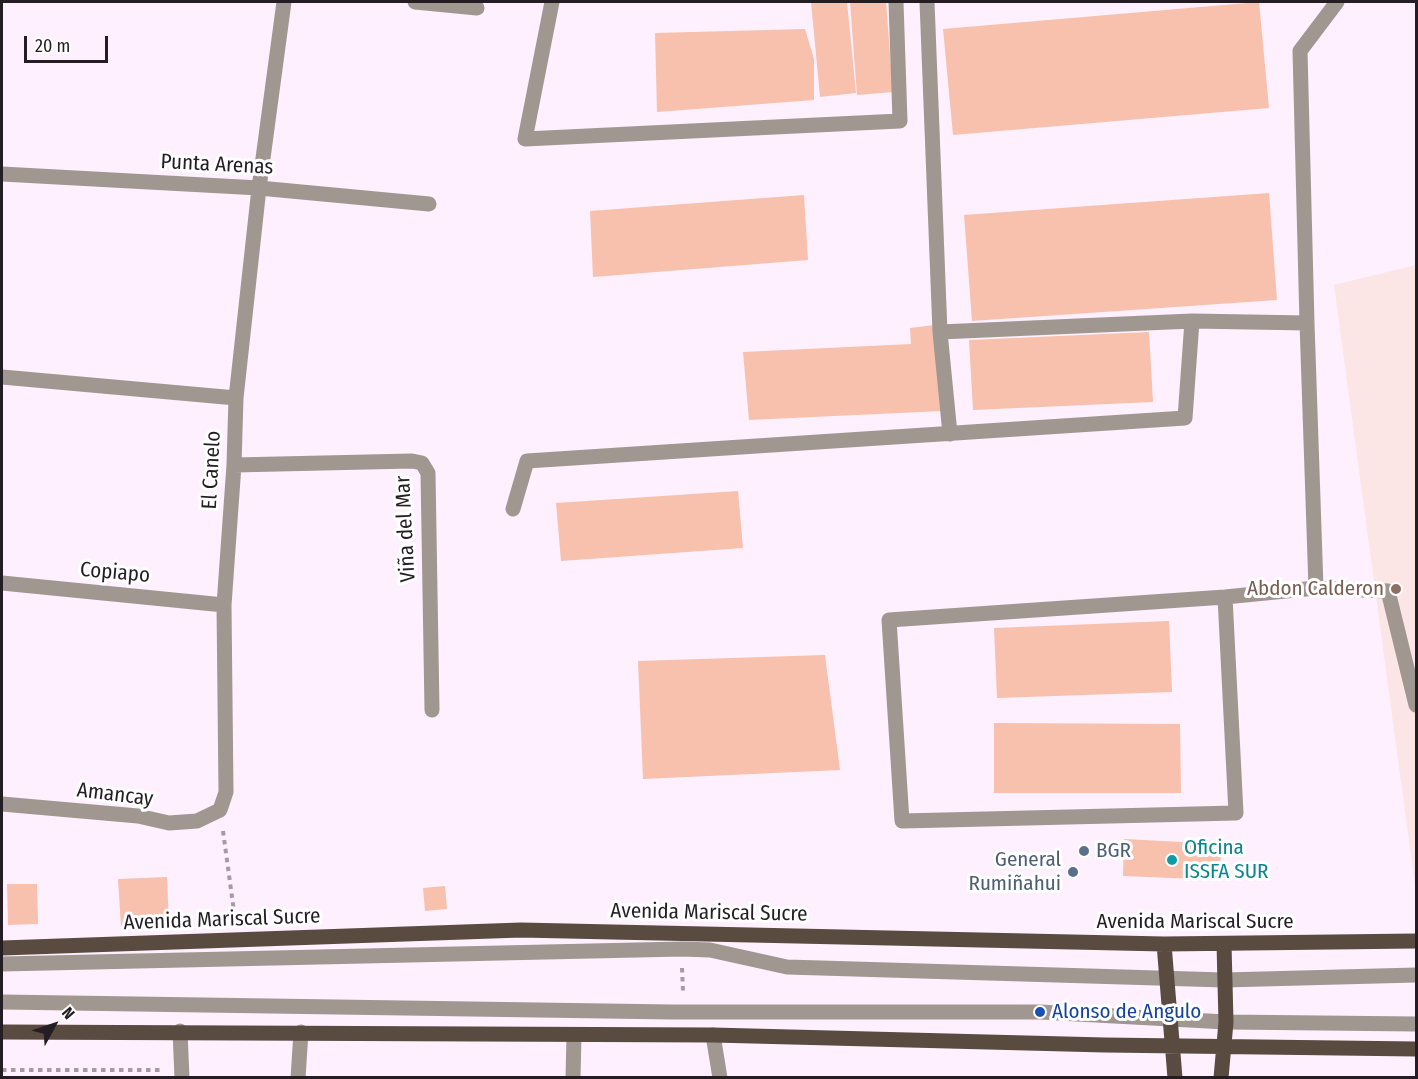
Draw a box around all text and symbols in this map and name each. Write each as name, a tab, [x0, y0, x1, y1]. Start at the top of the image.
scale bar	[27, 24, 111, 62]
text: 20 m	[35, 35, 70, 57]
street label: Punta Arenas	[160, 149, 274, 181]
street label: El Canelo	[197, 430, 227, 510]
street label: Viña del Mar	[391, 475, 421, 583]
street label: Copiapo	[79, 557, 151, 589]
place label: Abdon Calderon	[1247, 576, 1384, 602]
marker: Abdon Calderon	[1389, 582, 1403, 596]
street label: Amancay	[75, 778, 155, 812]
place label: Oficina ISSFA SUR	[1184, 835, 1268, 885]
place label: BGR	[1096, 838, 1131, 864]
marker: BGR	[1077, 844, 1091, 858]
place label: General Rumiñahui	[968, 847, 1061, 897]
marker: Oficina ISSFA SUR	[1165, 853, 1179, 867]
marker: General Rumiñahui	[1066, 865, 1080, 879]
street label: Avenida Mariscal Sucre	[610, 899, 808, 927]
street label: Avenida Mariscal Sucre	[123, 904, 321, 936]
street label: Avenida Mariscal Sucre	[1096, 909, 1294, 935]
north arrow	[24, 995, 84, 1055]
place label: Alonso de Angulo	[1052, 999, 1201, 1025]
text: N	[58, 1003, 79, 1023]
marker: Alonso de Angulo	[1033, 1005, 1047, 1019]

